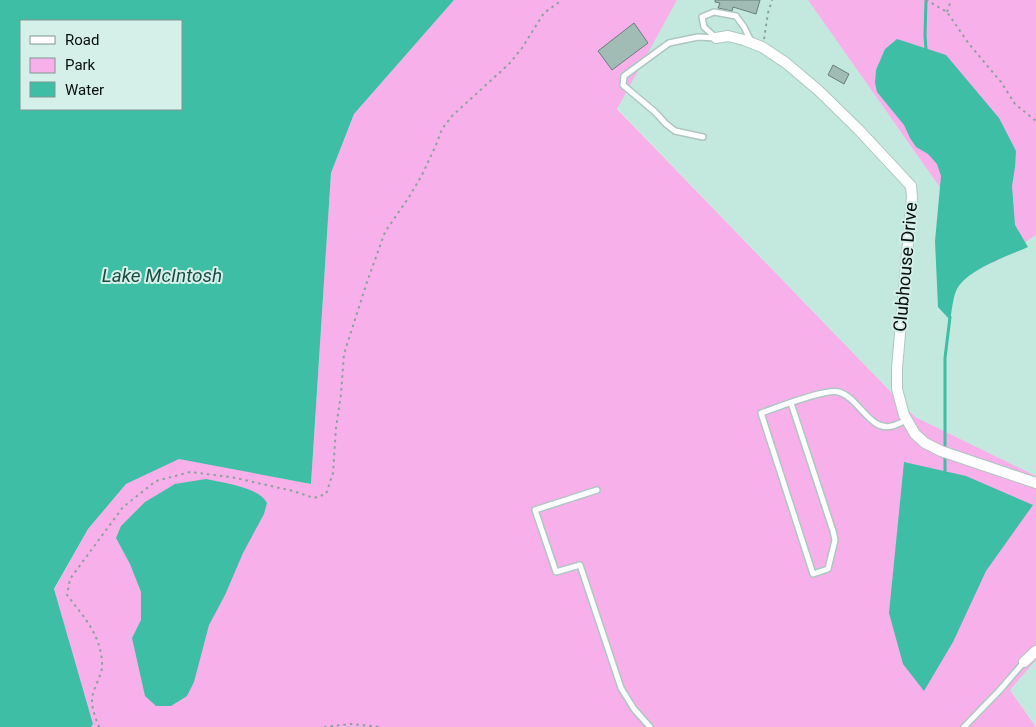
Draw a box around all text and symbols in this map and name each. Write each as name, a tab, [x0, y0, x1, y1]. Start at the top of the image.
legend	[20, 20, 182, 110]
text: Road	[65, 31, 99, 49]
text: Park	[65, 56, 96, 74]
text: Water	[65, 81, 104, 99]
street label: Clubhouse Drive	[889, 201, 921, 333]
water label: Lake McIntosh	[102, 264, 222, 287]

